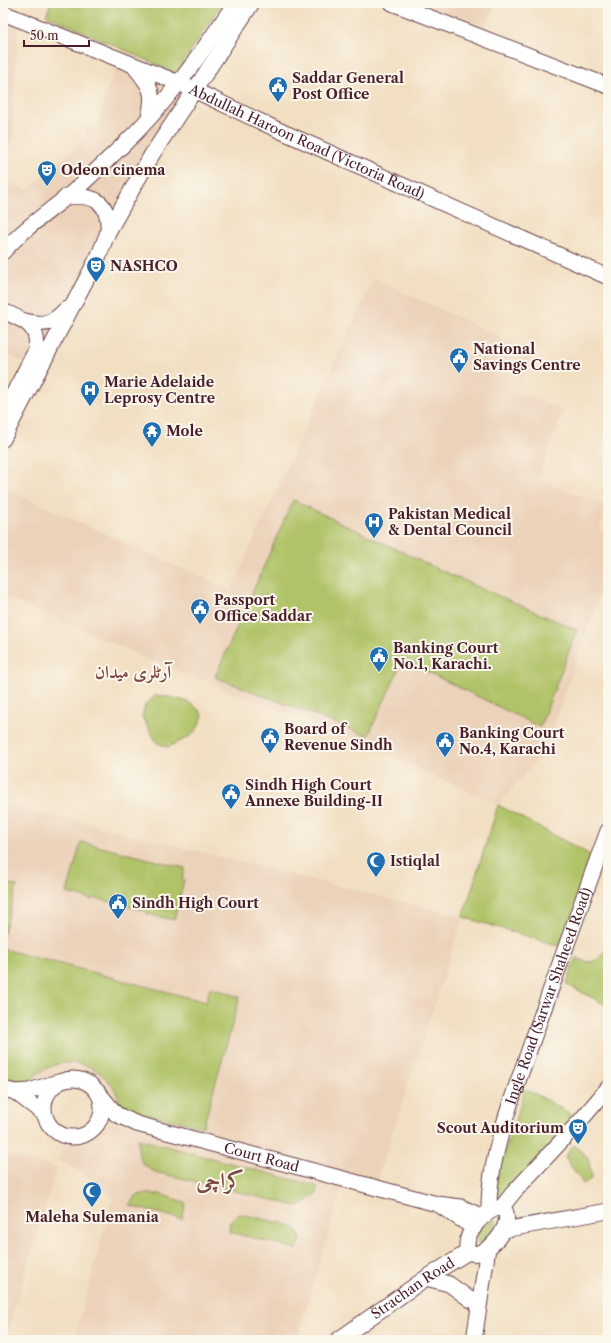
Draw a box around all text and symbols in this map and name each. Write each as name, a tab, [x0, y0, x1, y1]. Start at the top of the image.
scale bar	[24, 22, 89, 48]
text: 50 m	[30, 28, 59, 43]
place label: Saddar General Post Office	[292, 69, 404, 103]
public building icon: Saddar General Post Office	[267, 75, 289, 103]
street label: Abdullah Haroon Road (Victoria Road)	[185, 80, 427, 203]
theatre icon: Odeon cinema	[36, 159, 58, 187]
place label: Odeon cinema	[61, 161, 166, 179]
theatre icon: NASHCO	[85, 255, 107, 283]
place label: NASHCO	[110, 257, 178, 275]
place label: National Savings Centre	[473, 340, 581, 374]
public building icon: National Savings Centre	[448, 346, 470, 374]
place label: Marie Adelaide Leprosy Centre	[104, 373, 215, 407]
hospital icon: Marie Adelaide Leprosy Centre	[79, 379, 101, 407]
temple icon: Mole	[141, 420, 163, 448]
place label: Mole	[166, 422, 203, 440]
place label: Pakistan Medical & Dental Council	[388, 505, 512, 539]
hospital icon: Pakistan Medical & Dental Council	[363, 511, 385, 539]
place label: Passport Office Saddar	[214, 591, 312, 625]
public building icon: Passport Office Saddar	[189, 597, 211, 625]
place label: Banking Court No.1, Karachi.	[393, 639, 499, 673]
public building icon: Banking Court No.1, Karachi.	[368, 645, 390, 673]
district label: آرٹلری میدان	[95, 661, 173, 684]
place label: Board of Revenue Sindh	[284, 720, 393, 754]
place label: Banking Court No.4, Karachi	[459, 724, 565, 758]
public building icon: Board of Revenue Sindh	[259, 726, 281, 754]
public building icon: Banking Court No.4, Karachi	[434, 730, 456, 758]
place label: Sindh High Court Annexe Building-II	[244, 776, 383, 810]
public building icon: Sindh High Court Annexe Building-II	[220, 782, 242, 810]
mosque icon: Istiqlal	[365, 850, 387, 878]
place label: Istiqlal	[390, 852, 440, 870]
street label: Ingle Road (Sarwar Shaheed Road)	[502, 885, 595, 1107]
public building icon: Sindh High Court	[107, 892, 129, 920]
place label: Sindh High Court	[132, 894, 259, 912]
theatre icon: Scout Auditorium	[567, 1117, 589, 1145]
place label: Scout Auditorium	[437, 1119, 564, 1137]
street label: Court Road	[222, 1139, 302, 1176]
district label: کراچی	[195, 1167, 244, 1195]
mosque icon: Maleha Sulemania	[81, 1180, 103, 1208]
place label: Maleha Sulemania	[25, 1208, 160, 1226]
street label: Strachan Road	[367, 1253, 458, 1323]

